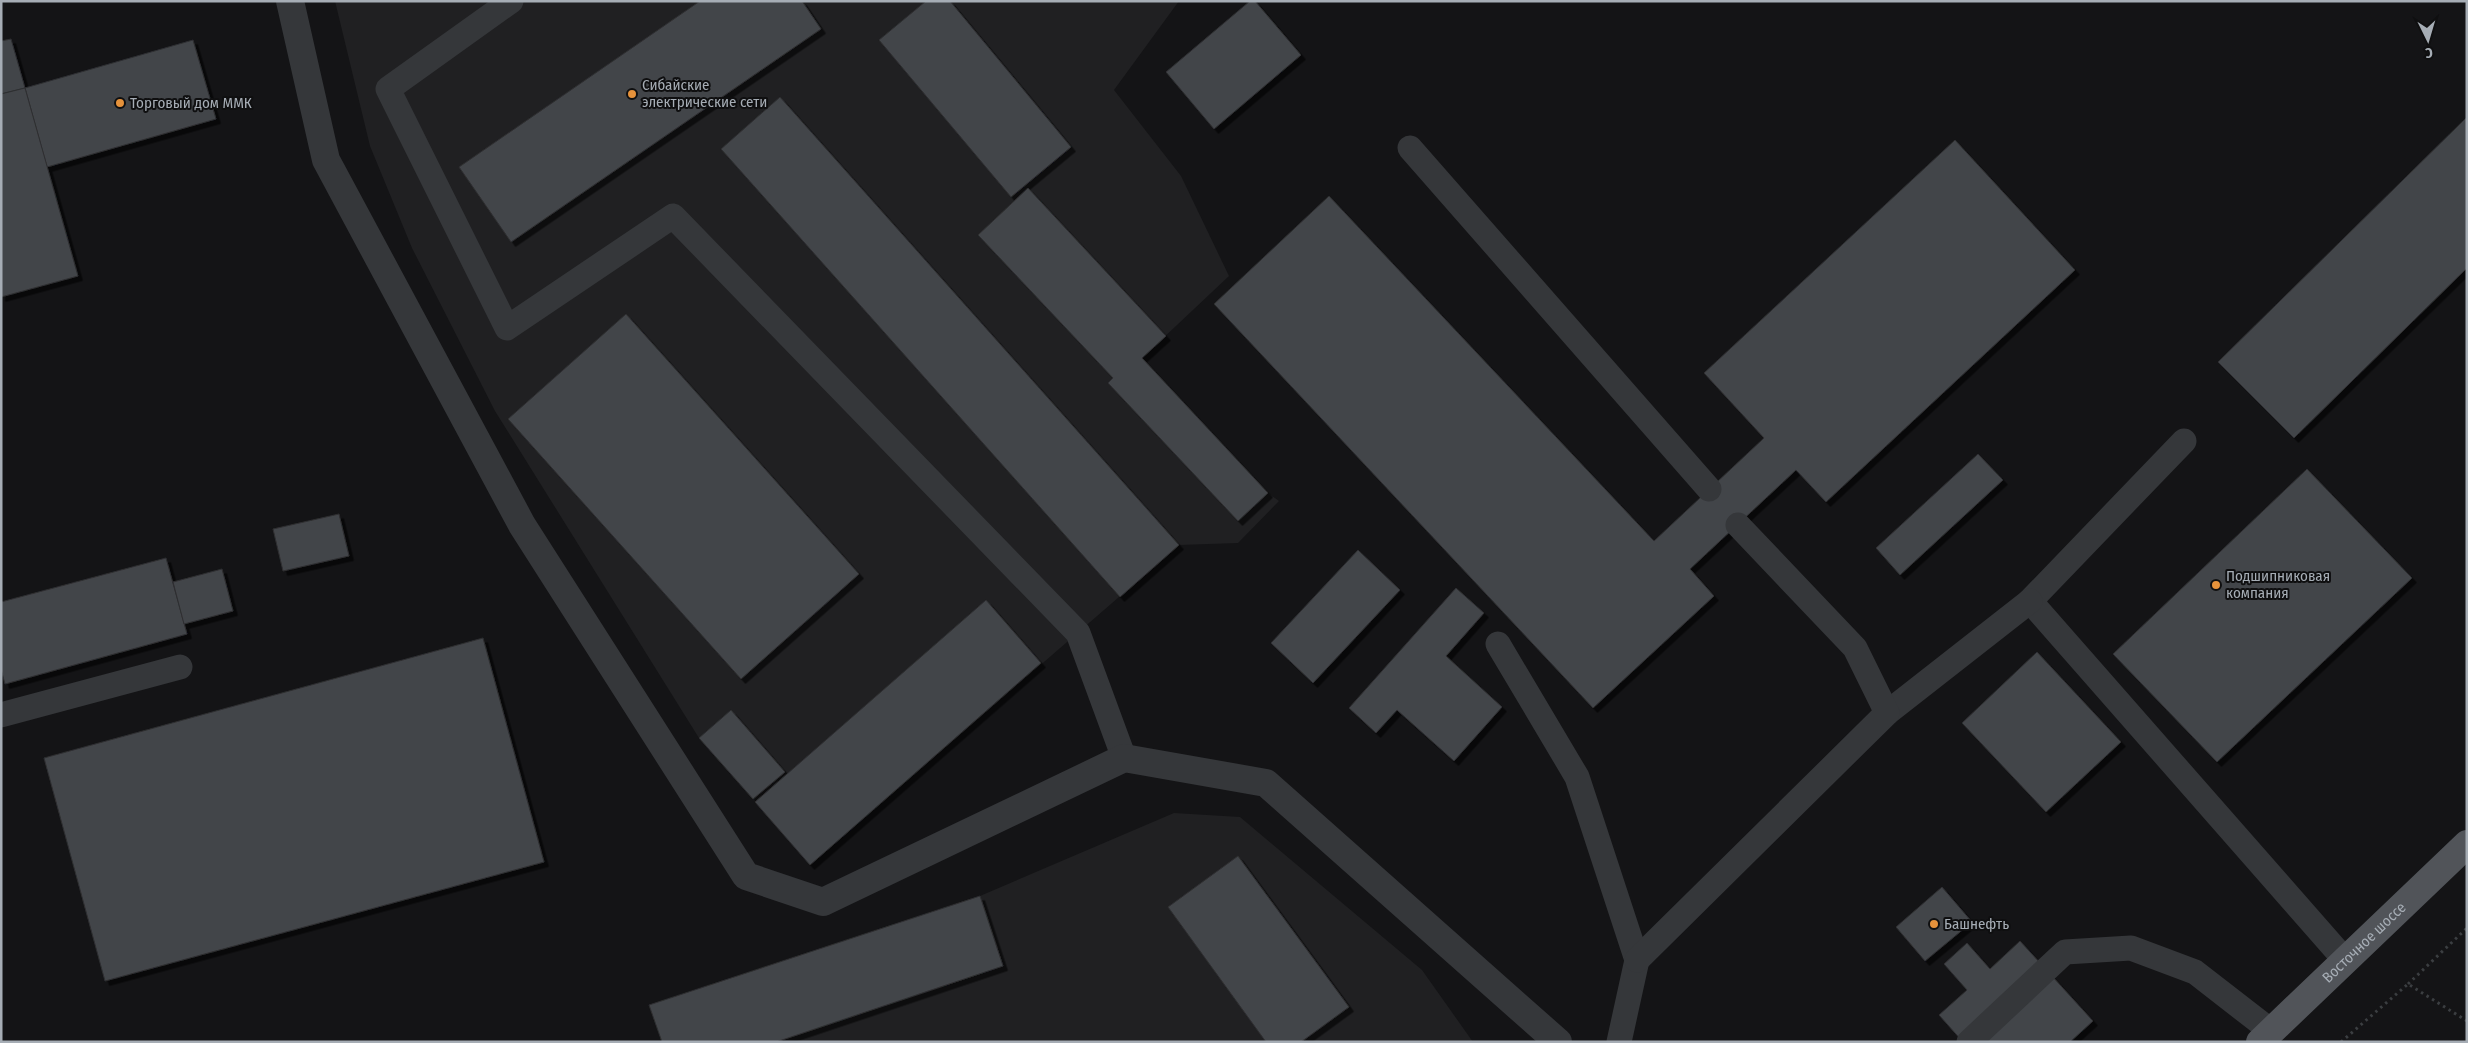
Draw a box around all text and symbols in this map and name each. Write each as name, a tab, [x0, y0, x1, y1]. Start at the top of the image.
north arrow	[2403, 15, 2453, 65]
text: С	[2424, 44, 2433, 61]
place label: Сибайские электрические сети	[642, 76, 767, 111]
marker: Сибайские электрические сети	[626, 88, 638, 100]
place label: Торговый дом ММК	[130, 94, 252, 112]
marker: Торговый дом ММК	[114, 97, 126, 109]
place label: Подшипниковая компания	[2226, 567, 2330, 602]
marker: Подшипниковая компания	[2210, 579, 2222, 591]
street label: Восточное шоссе	[2319, 898, 2410, 987]
place label: Башнефть	[1944, 915, 2009, 933]
marker: Башнефть	[1928, 918, 1940, 930]

